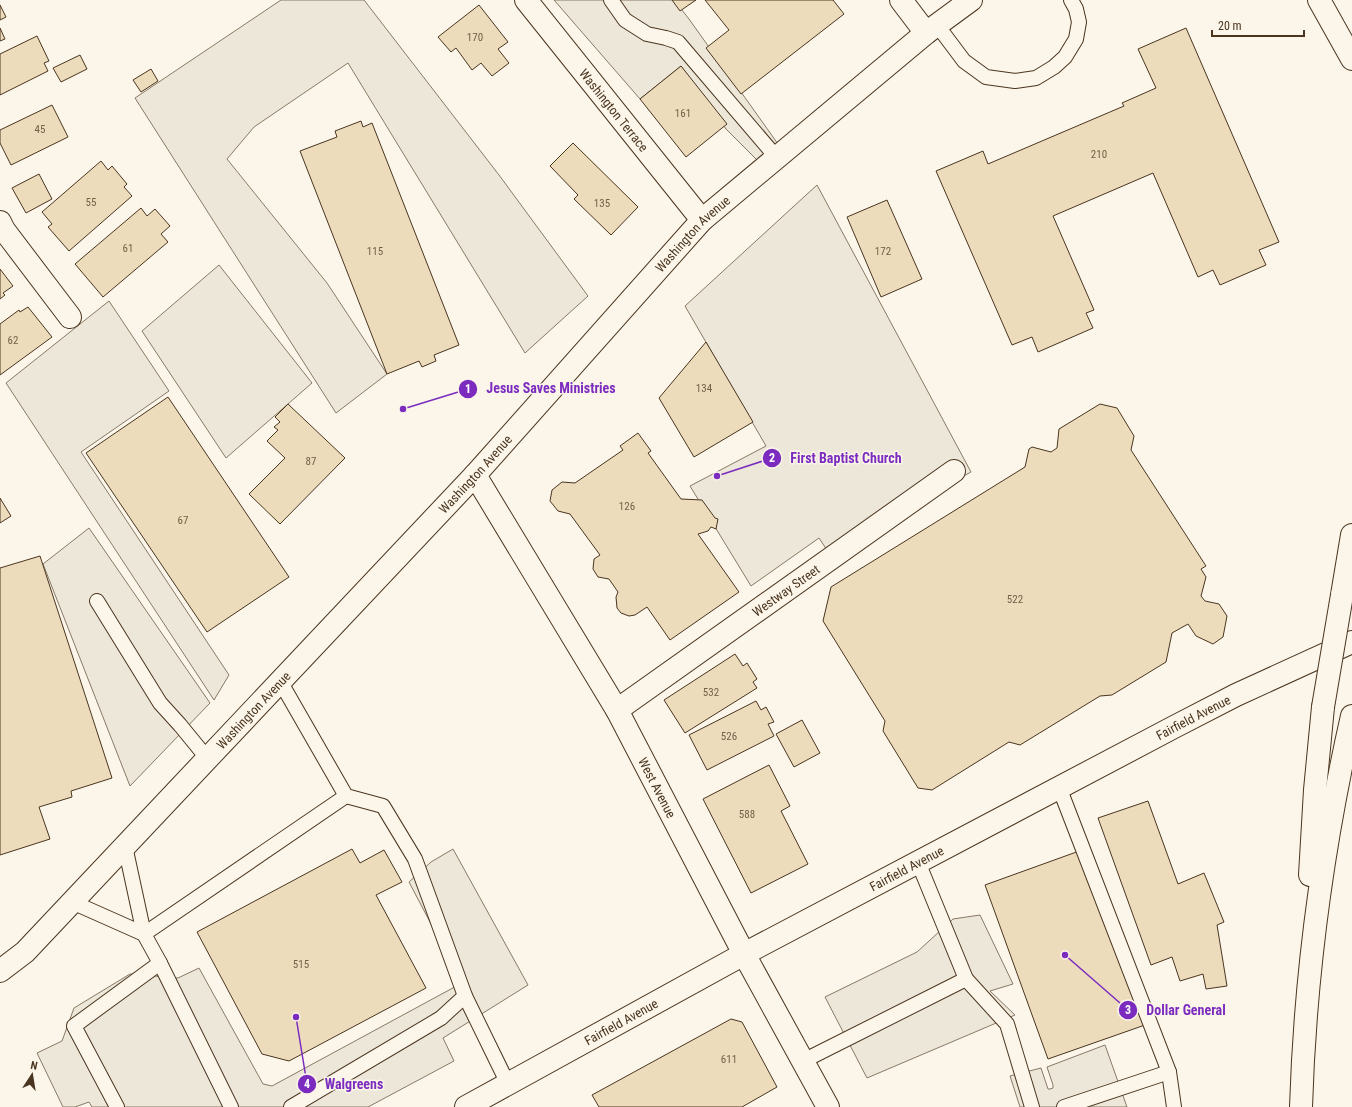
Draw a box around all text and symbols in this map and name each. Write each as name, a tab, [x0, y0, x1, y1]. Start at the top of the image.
scale bar	[1212, 12, 1304, 38]
text: 20 m	[1218, 19, 1242, 33]
house number: 170	[467, 31, 483, 44]
street label: Washington Terrace	[577, 66, 652, 154]
house number: 161	[675, 107, 691, 120]
house number: 45	[35, 123, 45, 136]
house number: 210	[1091, 148, 1107, 161]
street label: Washington Avenue	[652, 193, 733, 275]
house number: 55	[86, 196, 96, 209]
house number: 135	[594, 197, 610, 210]
house number: 61	[123, 242, 133, 255]
house number: 115	[367, 245, 383, 258]
house number: 172	[875, 245, 891, 258]
house number: 62	[8, 334, 18, 347]
callout: Jesus Saves Ministries	[458, 376, 624, 402]
text: Jesus Saves Ministries	[486, 380, 616, 396]
text: 1	[465, 382, 471, 396]
house number: 134	[696, 382, 713, 395]
street label: Washington Avenue	[436, 432, 515, 516]
callout: First Baptist Church	[762, 445, 909, 471]
text: First Baptist Church	[790, 450, 902, 466]
text: 2	[769, 451, 775, 465]
house number: 87	[306, 455, 316, 468]
house number: 126	[619, 500, 635, 513]
house number: 67	[178, 514, 188, 527]
street label: Westway Street	[749, 561, 823, 619]
house number: 522	[1007, 593, 1023, 606]
street label: Washington Avenue	[213, 668, 293, 752]
house number: 532	[703, 686, 719, 699]
street label: Fairfield Avenue	[1153, 692, 1233, 743]
house number: 526	[721, 730, 737, 743]
street label: West Avenue	[635, 755, 679, 820]
house number: 588	[739, 808, 755, 821]
street label: Fairfield Avenue	[867, 843, 946, 894]
house number: 515	[293, 958, 309, 971]
street label: Fairfield Avenue	[582, 995, 660, 1048]
callout: Dollar General	[1118, 997, 1233, 1023]
text: Dollar General	[1146, 1002, 1226, 1018]
text: 3	[1125, 1003, 1131, 1017]
house number: 611	[721, 1053, 737, 1066]
north arrow	[12, 1055, 52, 1095]
text: N	[29, 1059, 39, 1073]
callout: Walgreens	[297, 1071, 391, 1097]
text: Walgreens	[325, 1076, 383, 1092]
text: 4	[304, 1077, 310, 1091]

